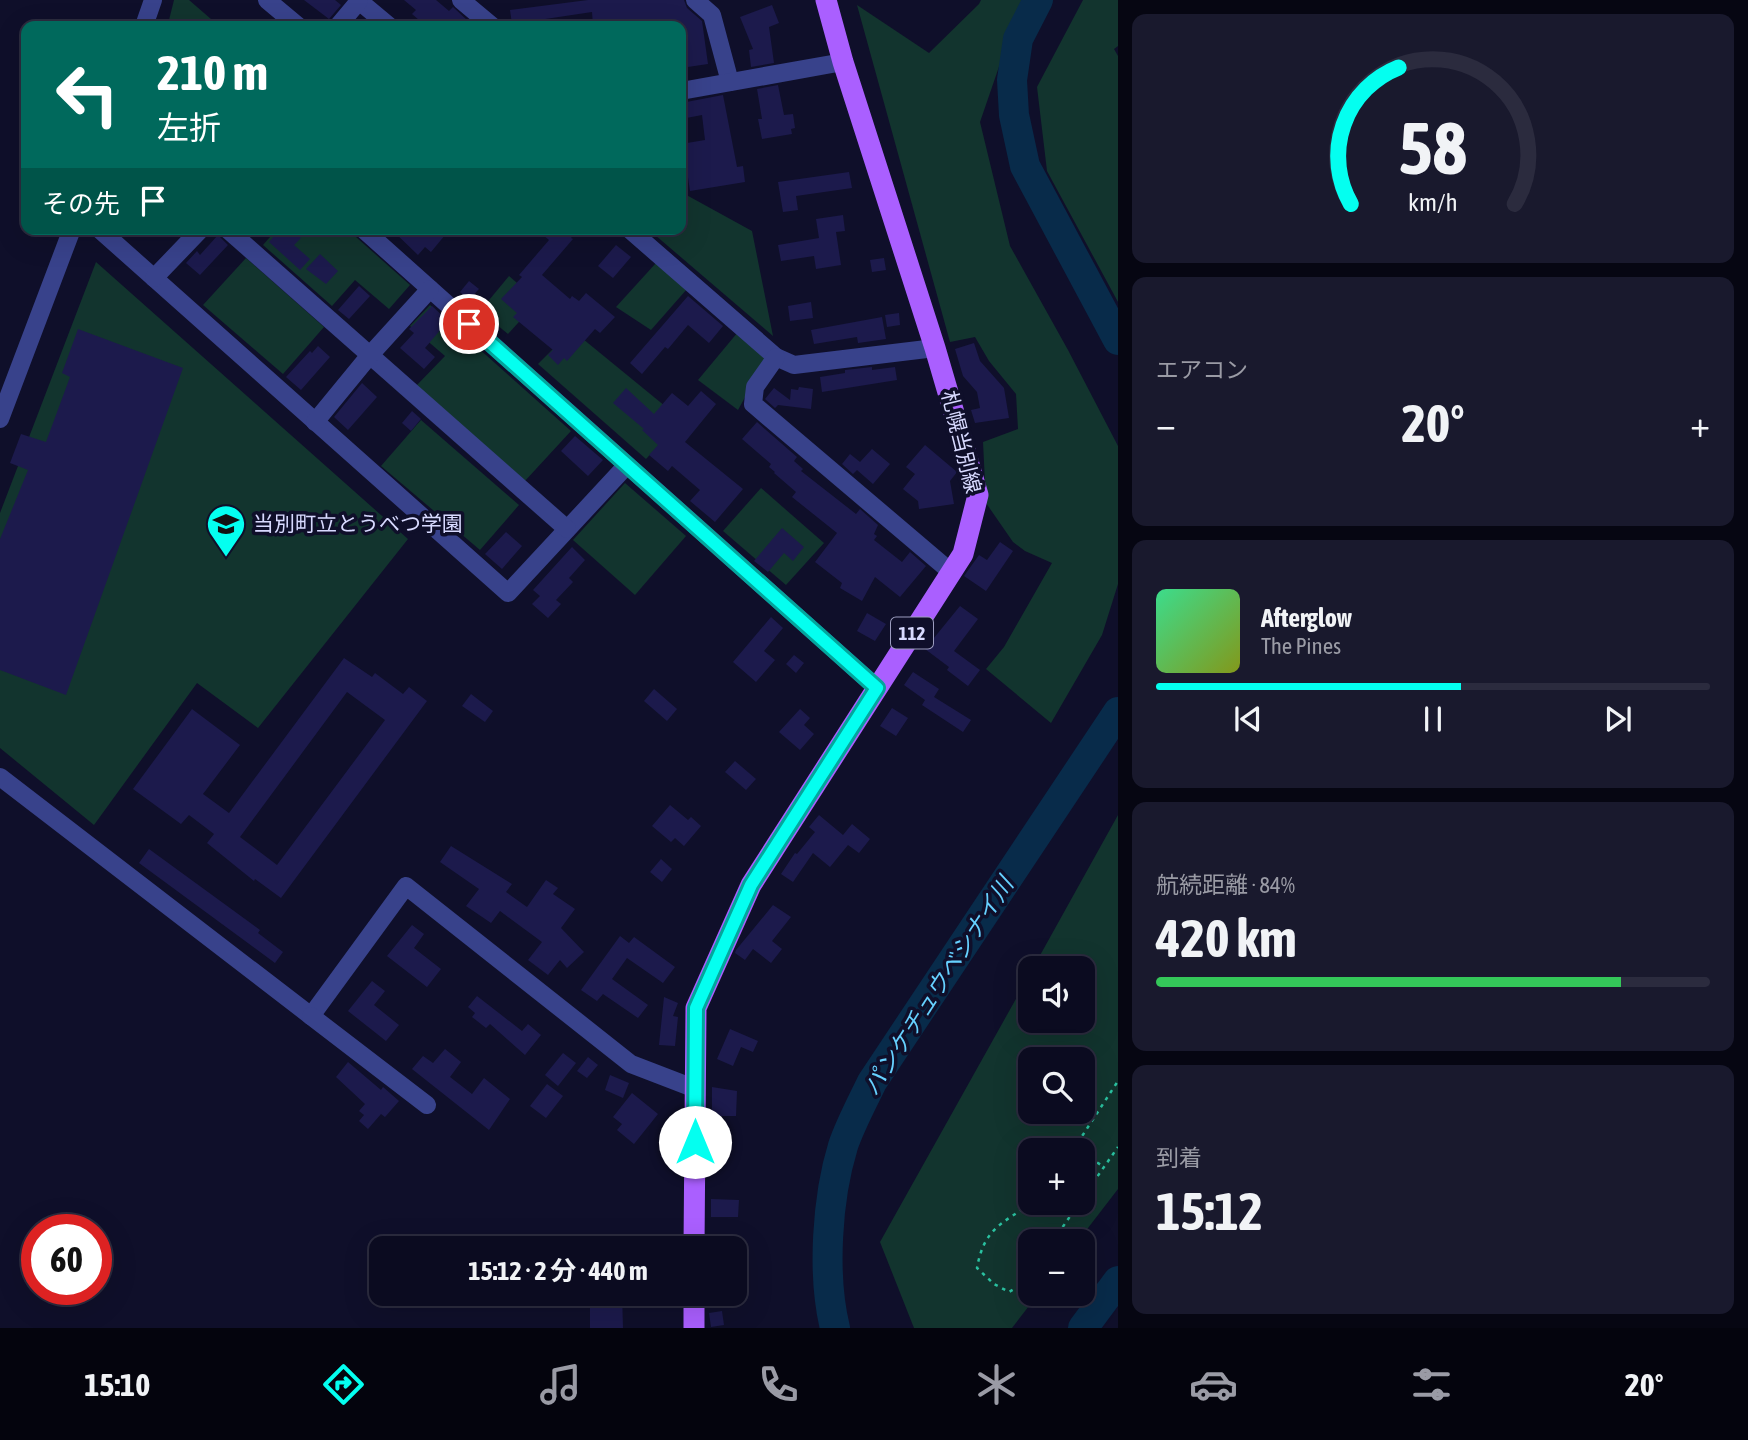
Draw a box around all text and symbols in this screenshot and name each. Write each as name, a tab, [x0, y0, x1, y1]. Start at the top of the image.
text: 210 m	[157, 44, 268, 100]
icon: left	[42, 49, 133, 140]
text: 58	[1399, 107, 1467, 190]
text: 左折	[157, 109, 221, 146]
icon: arrive	[134, 182, 172, 220]
text: km/h	[1408, 188, 1458, 216]
text: その先	[42, 189, 120, 219]
pin	[439, 294, 499, 354]
icon: arrive	[450, 305, 488, 343]
text: エアコン	[1156, 357, 1248, 383]
street label: 札幌当別線	[938, 388, 986, 496]
text: 20°	[1401, 393, 1465, 453]
text: −	[1156, 402, 1176, 445]
text: +	[1690, 402, 1710, 445]
school or university icon: 当別町立とうべつ学園	[205, 503, 247, 558]
place label: 当別町立とうべつ学園	[253, 511, 463, 535]
text: Afterglow	[1261, 603, 1352, 633]
road number: 112	[891, 618, 933, 648]
text: The Pines	[1261, 633, 1341, 659]
icon: previous	[1229, 700, 1267, 738]
icon: pause	[1414, 700, 1452, 738]
icon: next	[1599, 700, 1637, 738]
water label: パンケチュウベシナイ川	[858, 870, 1020, 1100]
text: 航続距離 · 84%	[1156, 872, 1295, 898]
text: 420 km	[1156, 908, 1297, 968]
map controls	[1018, 956, 1095, 1306]
button: sound	[1018, 956, 1095, 1033]
button: search	[1018, 1047, 1095, 1124]
position arrow	[658, 1105, 732, 1179]
button: +	[1018, 1138, 1095, 1215]
text: 到着	[1156, 1145, 1202, 1171]
text: 15:12	[1156, 1181, 1263, 1241]
speed limit sign: 60	[21, 1214, 112, 1305]
button: −	[1018, 1229, 1095, 1306]
text: 15:12 · 2 分 · 440 m	[468, 1256, 648, 1286]
icon: directions	[319, 1360, 368, 1409]
icon: music	[536, 1360, 585, 1409]
icon: phone	[754, 1360, 803, 1409]
icon: climate	[972, 1360, 1021, 1409]
icon: car	[1189, 1360, 1238, 1409]
icon: filters	[1407, 1360, 1456, 1409]
text: 15:10	[84, 1366, 150, 1403]
text: 20°	[1625, 1366, 1664, 1403]

